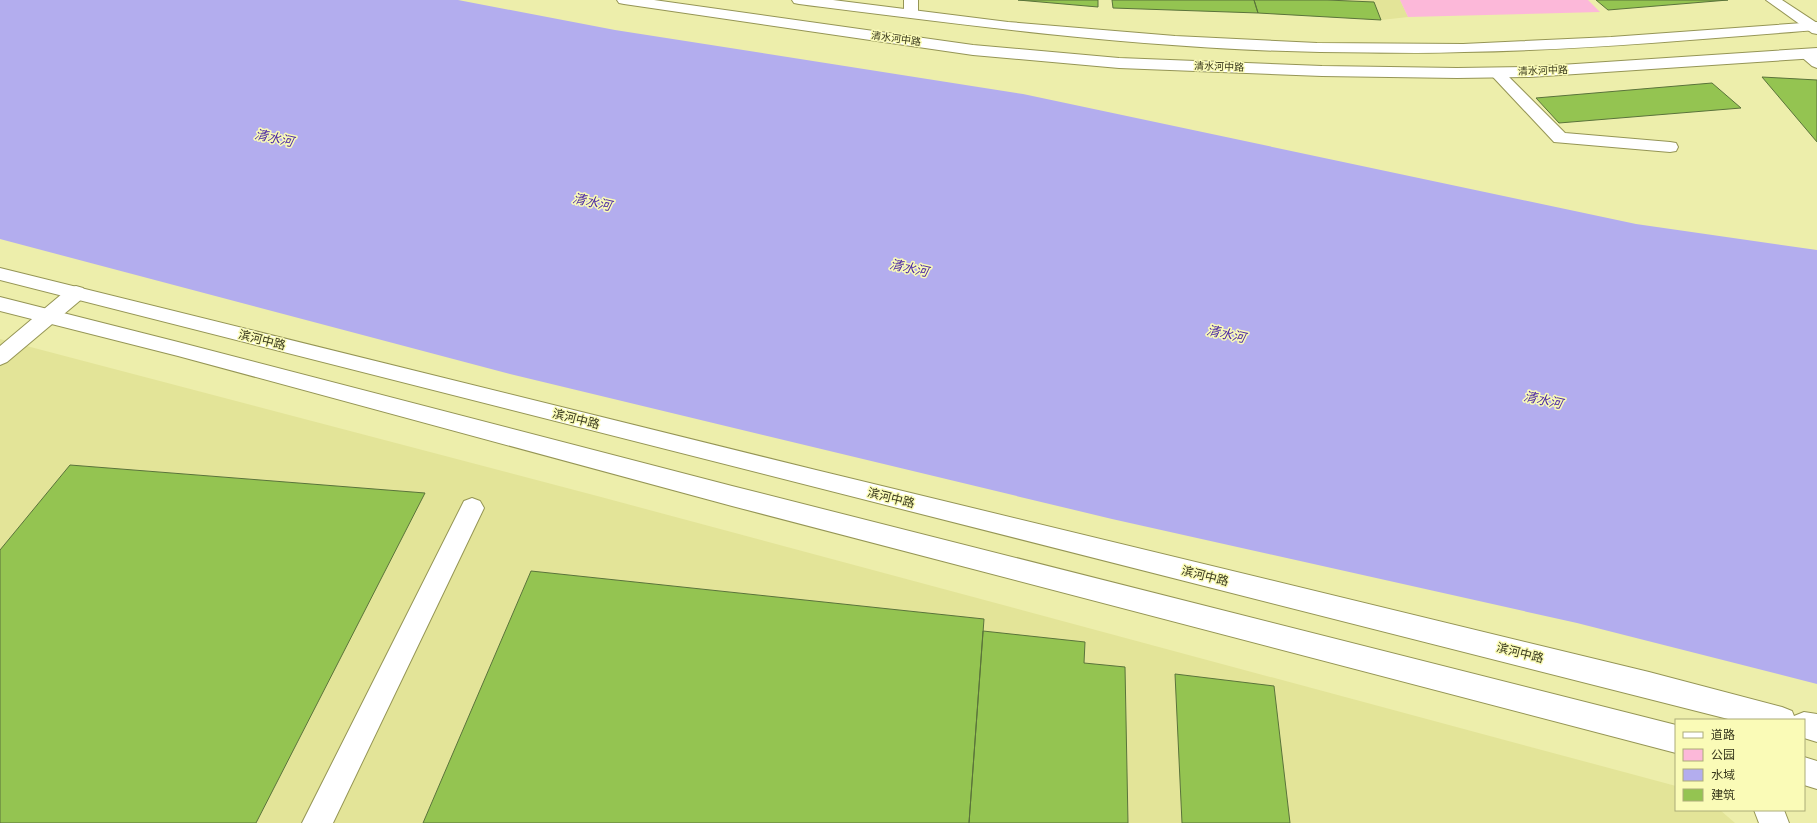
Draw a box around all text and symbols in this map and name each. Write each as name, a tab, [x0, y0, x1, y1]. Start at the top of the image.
street label: 清水河中路	[870, 30, 922, 48]
street label: 清水河中路	[1194, 60, 1244, 74]
street label: 清水河中路	[1518, 64, 1568, 78]
water label: 清水河	[253, 127, 298, 150]
water label: 清水河	[571, 191, 616, 214]
water label: 清水河	[888, 257, 933, 280]
water label: 清水河	[1205, 323, 1250, 346]
street label: 滨河中路	[237, 327, 287, 353]
water label: 清水河	[1522, 389, 1567, 412]
street label: 滨河中路	[551, 406, 601, 432]
street label: 滨河中路	[866, 485, 916, 511]
street label: 滨河中路	[1180, 563, 1230, 589]
street label: 滨河中路	[1495, 640, 1545, 666]
legend	[1675, 719, 1805, 811]
text: 道路	[1711, 728, 1735, 742]
text: 公园	[1711, 748, 1735, 762]
text: 水域	[1711, 768, 1735, 782]
text: 建筑	[1711, 788, 1735, 802]

